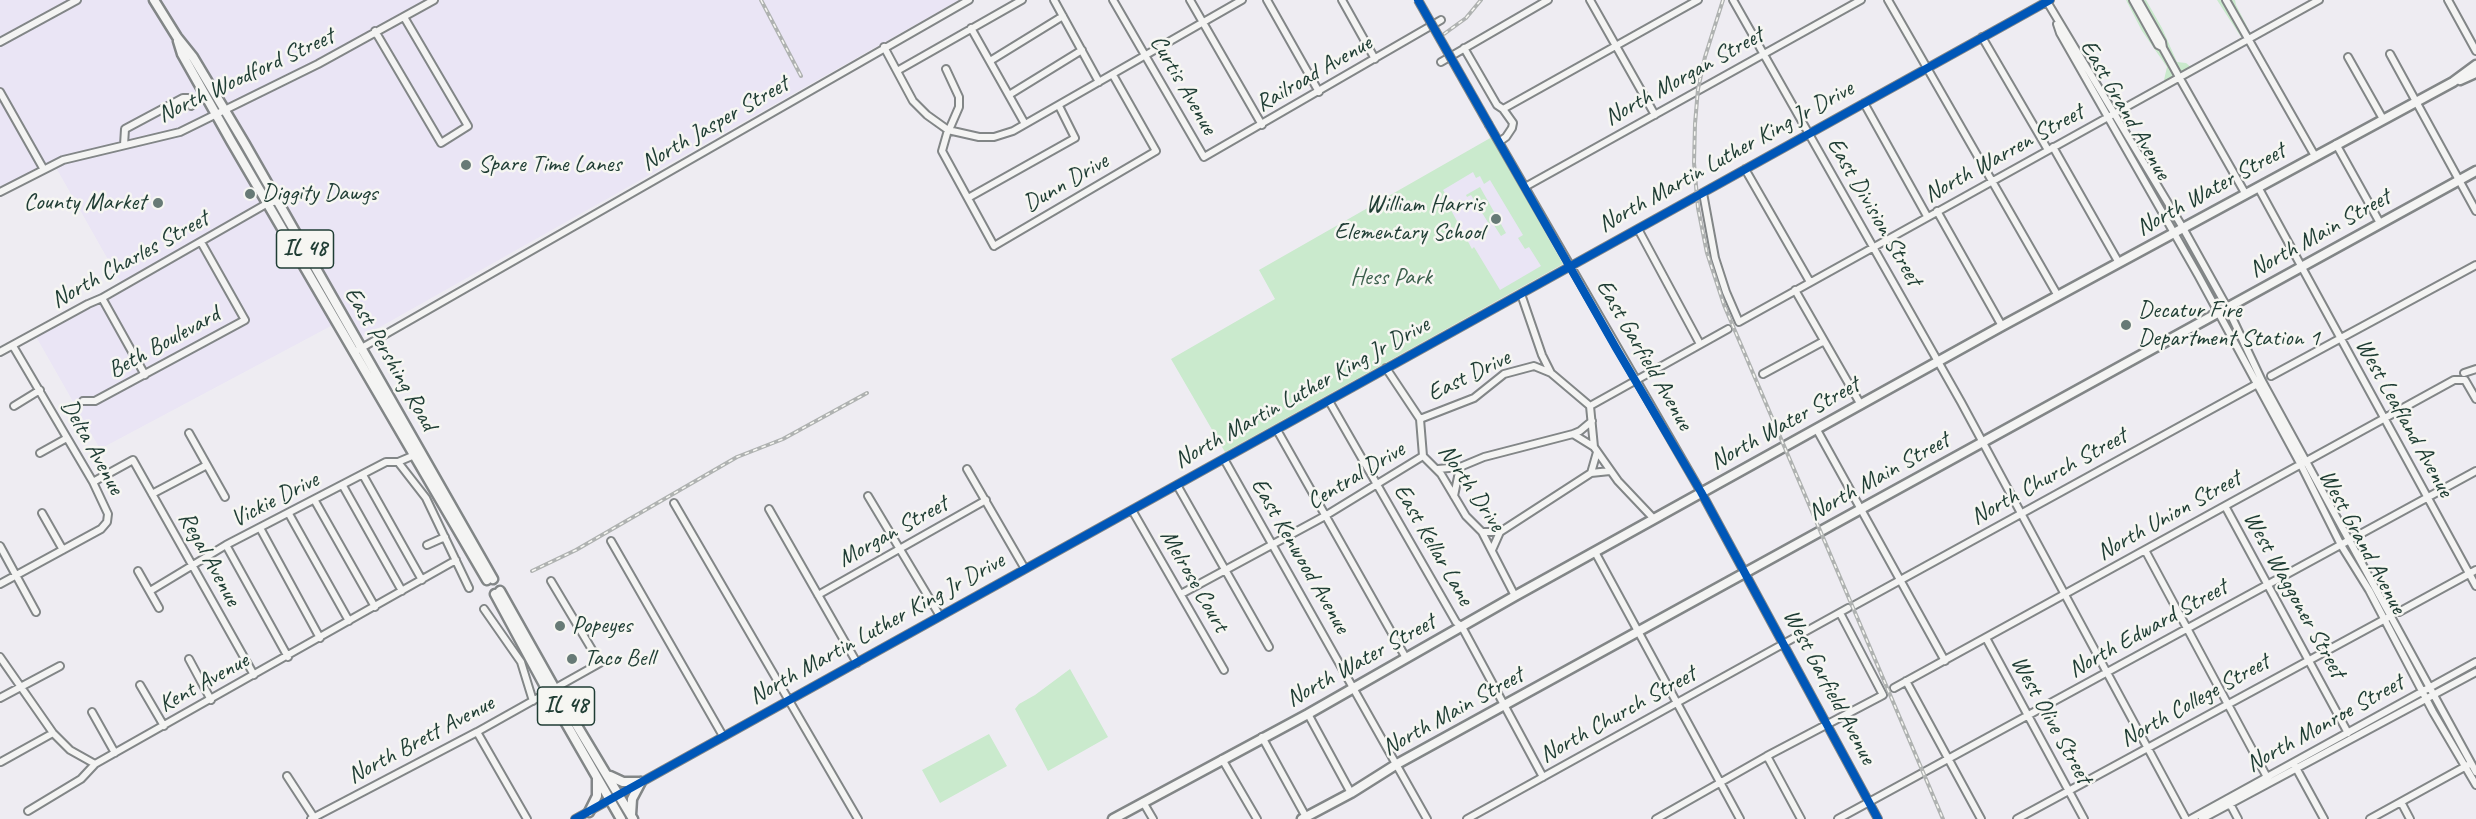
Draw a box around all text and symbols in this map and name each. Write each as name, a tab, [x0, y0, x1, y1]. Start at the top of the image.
street label: North Morgan Street	[1599, 21, 1769, 133]
street label: North Woodford Street	[153, 23, 339, 129]
street label: Railroad Avenue	[1251, 29, 1377, 119]
street label: Curtis Avenue	[1143, 30, 1223, 140]
street label: East Grand Avenue	[2073, 35, 2177, 185]
street label: North Jasper Street	[636, 70, 794, 178]
street label: North Martin Luther King Jr Drive	[1593, 75, 1859, 239]
street label: North Warren Street	[1919, 98, 2089, 210]
street label: East Division Street	[1820, 133, 1928, 291]
street label: North Water Street	[2131, 137, 2291, 243]
street label: Dunn Drive	[1018, 147, 1114, 219]
place label: Spare Time Lanes	[478, 151, 621, 179]
marker: Spare Time Lanes	[459, 158, 473, 172]
place label: Diggity Dawgs	[262, 180, 377, 208]
street label: North Main Street	[2244, 183, 2396, 285]
marker: Diggity Dawgs	[243, 187, 257, 201]
place label: County Market	[24, 189, 146, 217]
place label: William Harris Elementary School	[1334, 191, 1484, 247]
marker: County Market	[151, 196, 165, 210]
street label: North Charles Street	[46, 205, 214, 315]
marker: William Harris Elementary School	[1489, 212, 1503, 226]
road number: IL 48	[276, 230, 334, 268]
park label: Hess Park	[1350, 264, 1432, 292]
street label: East Garfield Avenue	[1589, 275, 1699, 435]
street label: East Pershing Road	[337, 282, 443, 436]
place label: Decatur Fire Department Station 1	[2138, 297, 2320, 353]
street label: Beth Boulevard	[103, 301, 225, 385]
street label: North Martin Luther King Jr Drive	[1169, 311, 1435, 475]
marker: Decatur Fire Department Station 1	[2119, 318, 2133, 332]
street label: West Leafland Avenue	[2349, 334, 2459, 502]
street label: East Drive	[1423, 344, 1515, 408]
street label: North Water Street	[1705, 371, 1865, 477]
street label: Delta Avenue	[54, 394, 130, 500]
street label: North Church Street	[1966, 422, 2132, 532]
street label: North Main Street	[1803, 426, 1955, 528]
street label: Central Drive	[1302, 436, 1410, 516]
street label: North Drive	[1431, 439, 1511, 537]
street label: North Union Street	[2092, 465, 2246, 567]
street label: West Grand Avenue	[2312, 465, 2412, 619]
street label: Vickie Drive	[226, 466, 324, 534]
street label: East Kenwood Avenue	[1244, 473, 1356, 639]
street label: East Kellar Lane	[1387, 479, 1479, 611]
street label: Morgan Street	[833, 490, 953, 574]
street label: Regal Avenue	[171, 507, 247, 611]
street label: West Waggoner Street	[2236, 507, 2352, 683]
street label: Melrose Court	[1153, 525, 1235, 637]
street label: North Martin Luther King Jr Drive	[744, 547, 1010, 711]
street label: North Edward Street	[2063, 573, 2233, 685]
street label: West Garfield Avenue	[1776, 605, 1882, 769]
street label: North Water Street	[1281, 608, 1441, 714]
place label: Popeyes	[572, 612, 632, 640]
marker: Popeyes	[553, 619, 567, 633]
place label: Taco Bell	[584, 645, 655, 673]
street label: Kent Avenue	[154, 647, 254, 719]
street label: North College Street	[2115, 648, 2275, 754]
street label: West Olive Street	[2004, 651, 2098, 789]
marker: Taco Bell	[565, 652, 579, 666]
street label: North Church Street	[1535, 660, 1701, 770]
street label: North Main Street	[1377, 661, 1529, 763]
street label: North Monroe Street	[2241, 669, 2409, 779]
road number: IL 48	[538, 687, 594, 725]
street label: North Brett Avenue	[343, 689, 499, 791]

